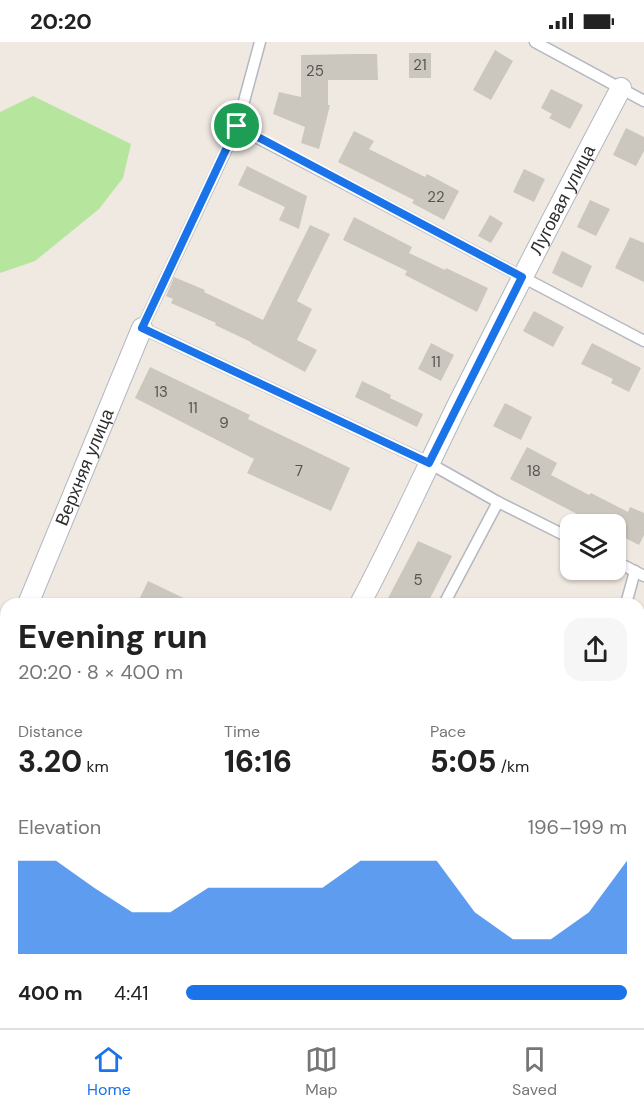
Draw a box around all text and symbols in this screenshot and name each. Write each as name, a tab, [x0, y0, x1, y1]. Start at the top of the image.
text: 20:20	[30, 7, 92, 36]
house number: 21	[413, 55, 427, 75]
house number: 25	[306, 61, 324, 81]
pin	[211, 100, 262, 151]
icon: arrive	[220, 109, 253, 142]
street label: Луговая улица	[524, 140, 601, 259]
house number: 22	[427, 187, 445, 207]
house number: 11	[431, 352, 441, 372]
house number: 13	[154, 382, 168, 402]
house number: 11	[188, 398, 198, 418]
street label: Верхняя улица	[50, 404, 120, 529]
house number: 9	[219, 413, 229, 433]
house number: 7	[295, 461, 303, 481]
house number: 18	[527, 461, 541, 481]
map controls	[560, 514, 626, 580]
button: layers	[560, 514, 626, 580]
house number: 5	[413, 570, 423, 590]
text: Evening run	[18, 615, 207, 658]
button: share	[564, 618, 627, 681]
text: 20:20 · 8 × 400 m	[18, 659, 183, 685]
text: Distance	[18, 721, 83, 742]
text: Time	[224, 721, 260, 742]
text: Pace	[430, 721, 466, 742]
text: 3.20	[18, 742, 82, 781]
text: 16:16	[224, 742, 292, 781]
text: 5:05	[430, 742, 496, 781]
text: km	[82, 756, 109, 777]
text: /km	[496, 756, 529, 777]
text: Elevation	[18, 814, 101, 840]
text: 196–199 m	[528, 814, 627, 840]
text: 400 m	[18, 980, 83, 1006]
text: 4:41	[114, 980, 149, 1006]
tab: Home	[87, 1043, 131, 1100]
tab: Map	[305, 1043, 338, 1100]
tab: Saved	[512, 1043, 557, 1100]

